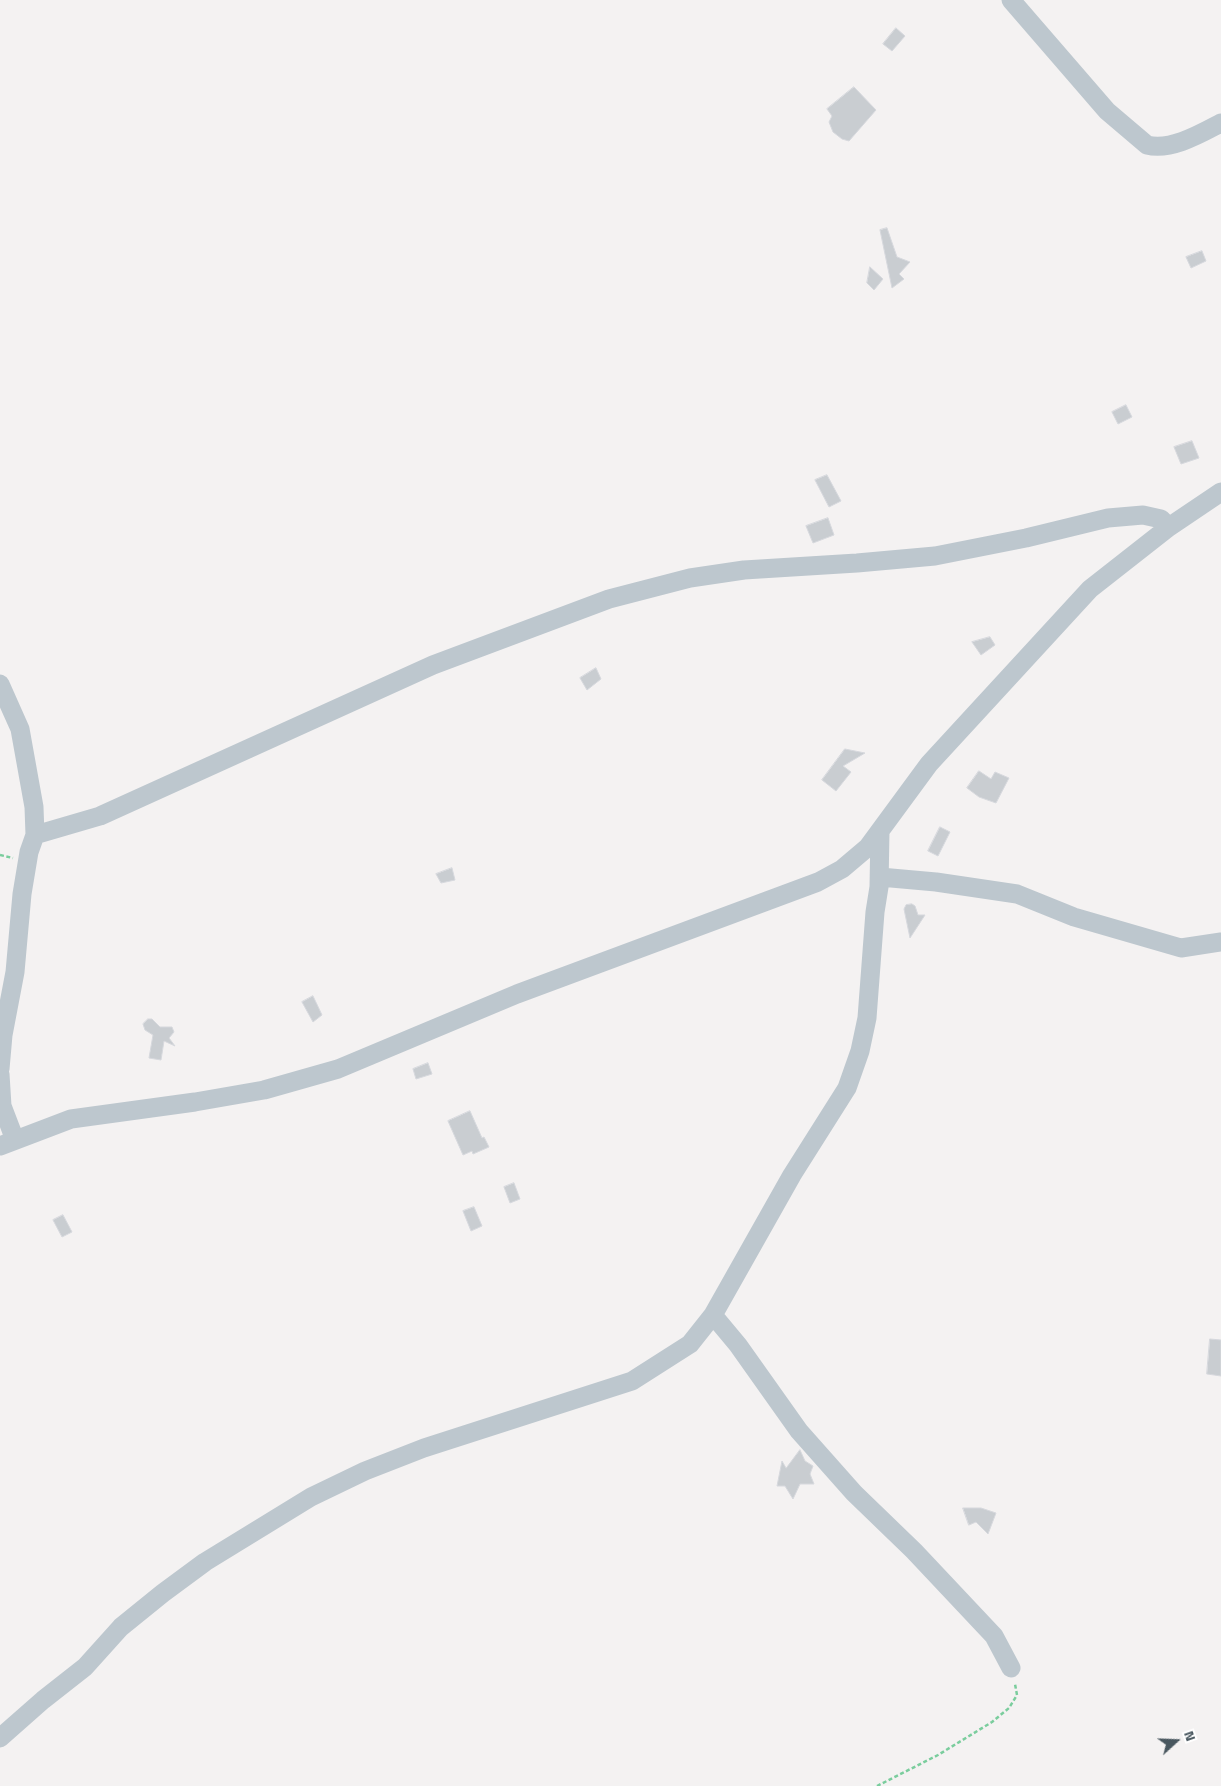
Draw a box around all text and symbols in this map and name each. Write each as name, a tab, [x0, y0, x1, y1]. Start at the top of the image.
north arrow	[1151, 1716, 1201, 1766]
text: N	[1179, 1728, 1202, 1744]

